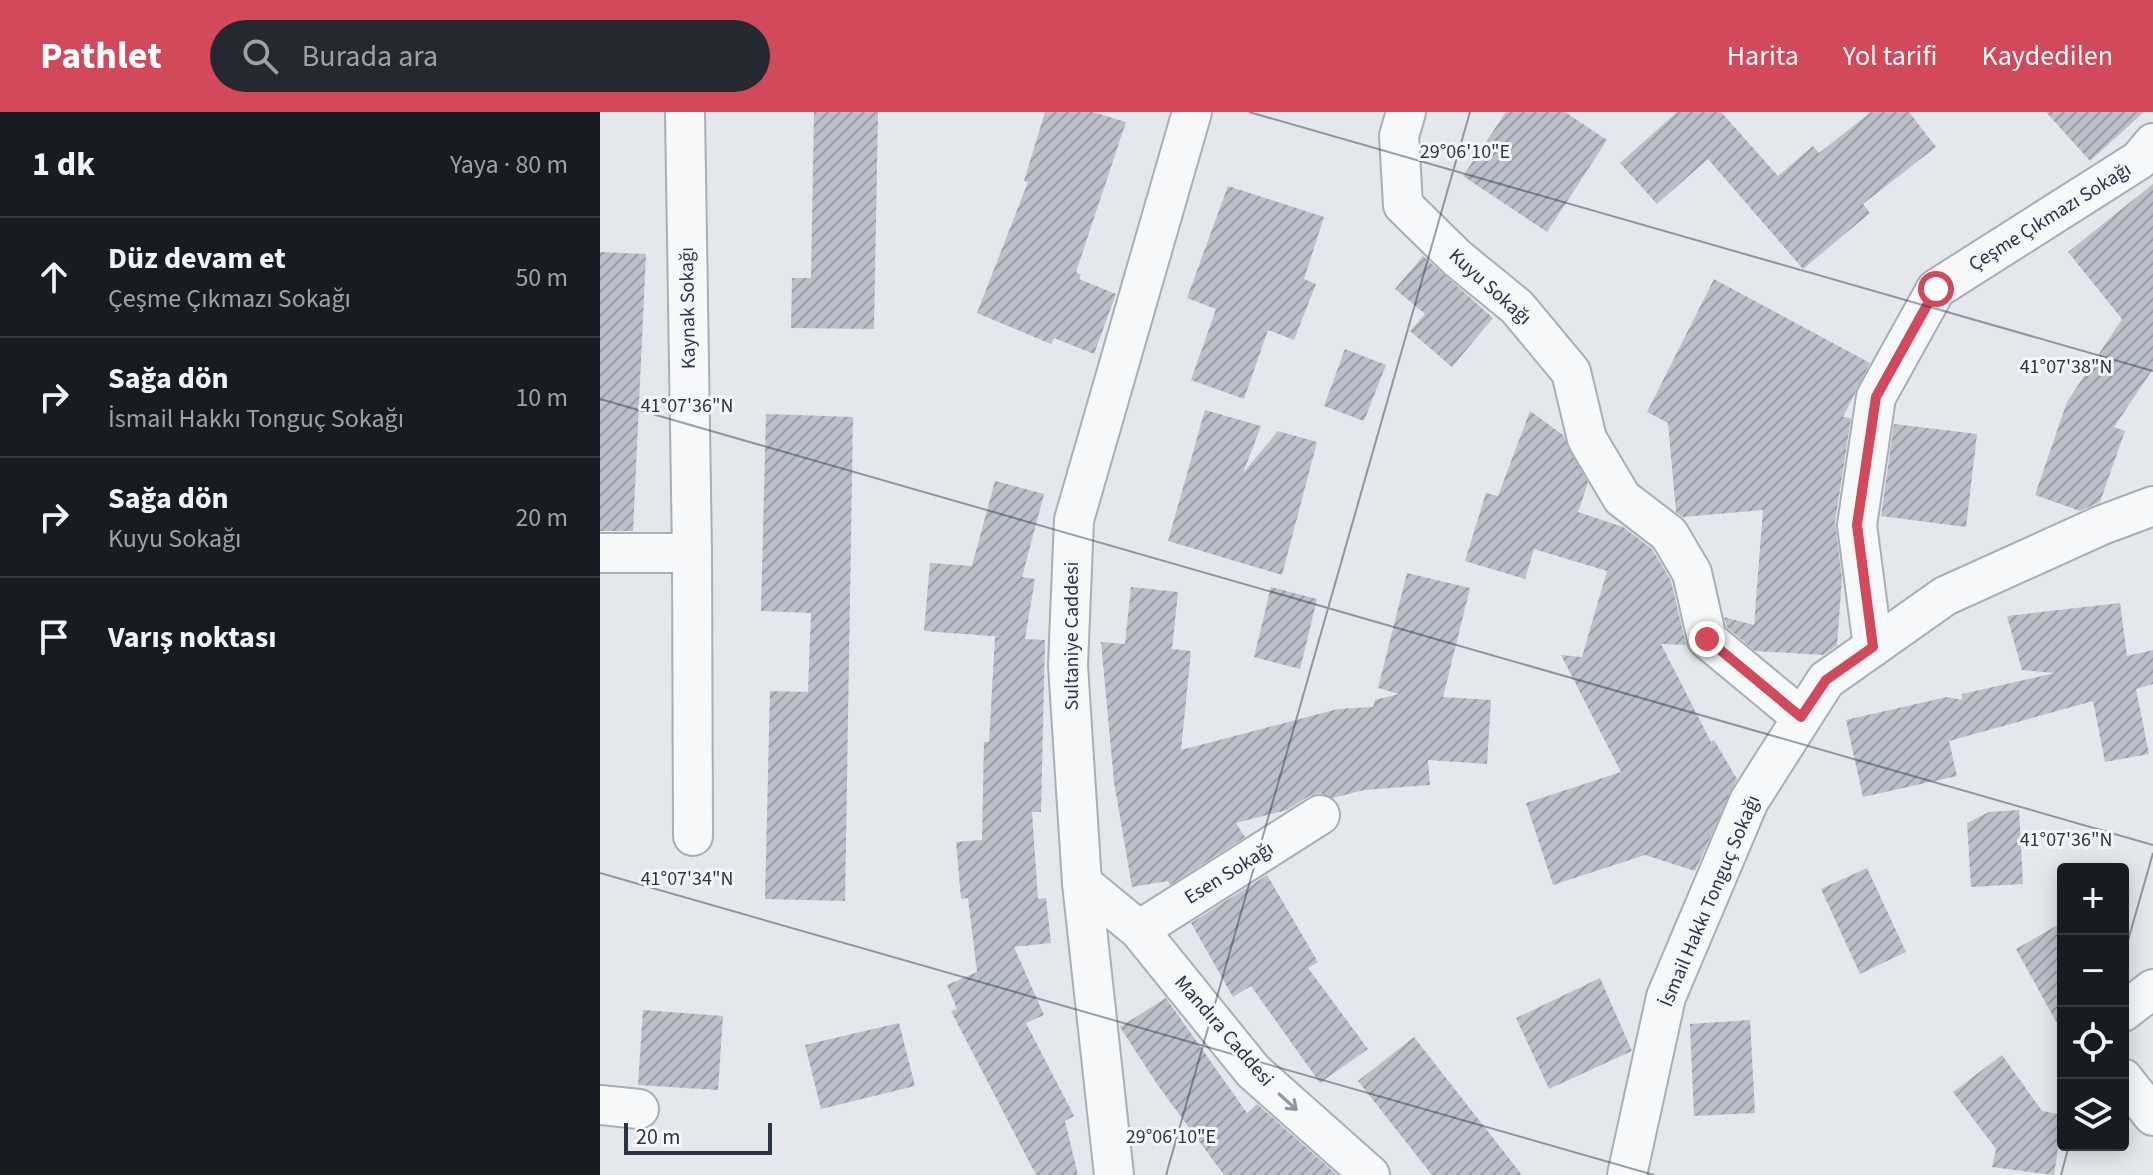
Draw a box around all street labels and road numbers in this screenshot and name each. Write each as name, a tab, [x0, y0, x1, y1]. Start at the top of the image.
street label: Çeşme Çıkmazı Sokağı	[1963, 156, 2137, 278]
street label: Kuyu Sokağı	[1442, 242, 1538, 332]
street label: Kaynak Sokağı	[673, 247, 703, 369]
street label: Sultaniye Caddesi	[1058, 561, 1086, 711]
street label: İsmail Hakkı Tonguç Sokağı	[1653, 791, 1767, 1011]
street label: Esen Sokağı	[1179, 835, 1279, 911]
street label: Mandıra Caddesi	[1168, 969, 1280, 1093]

